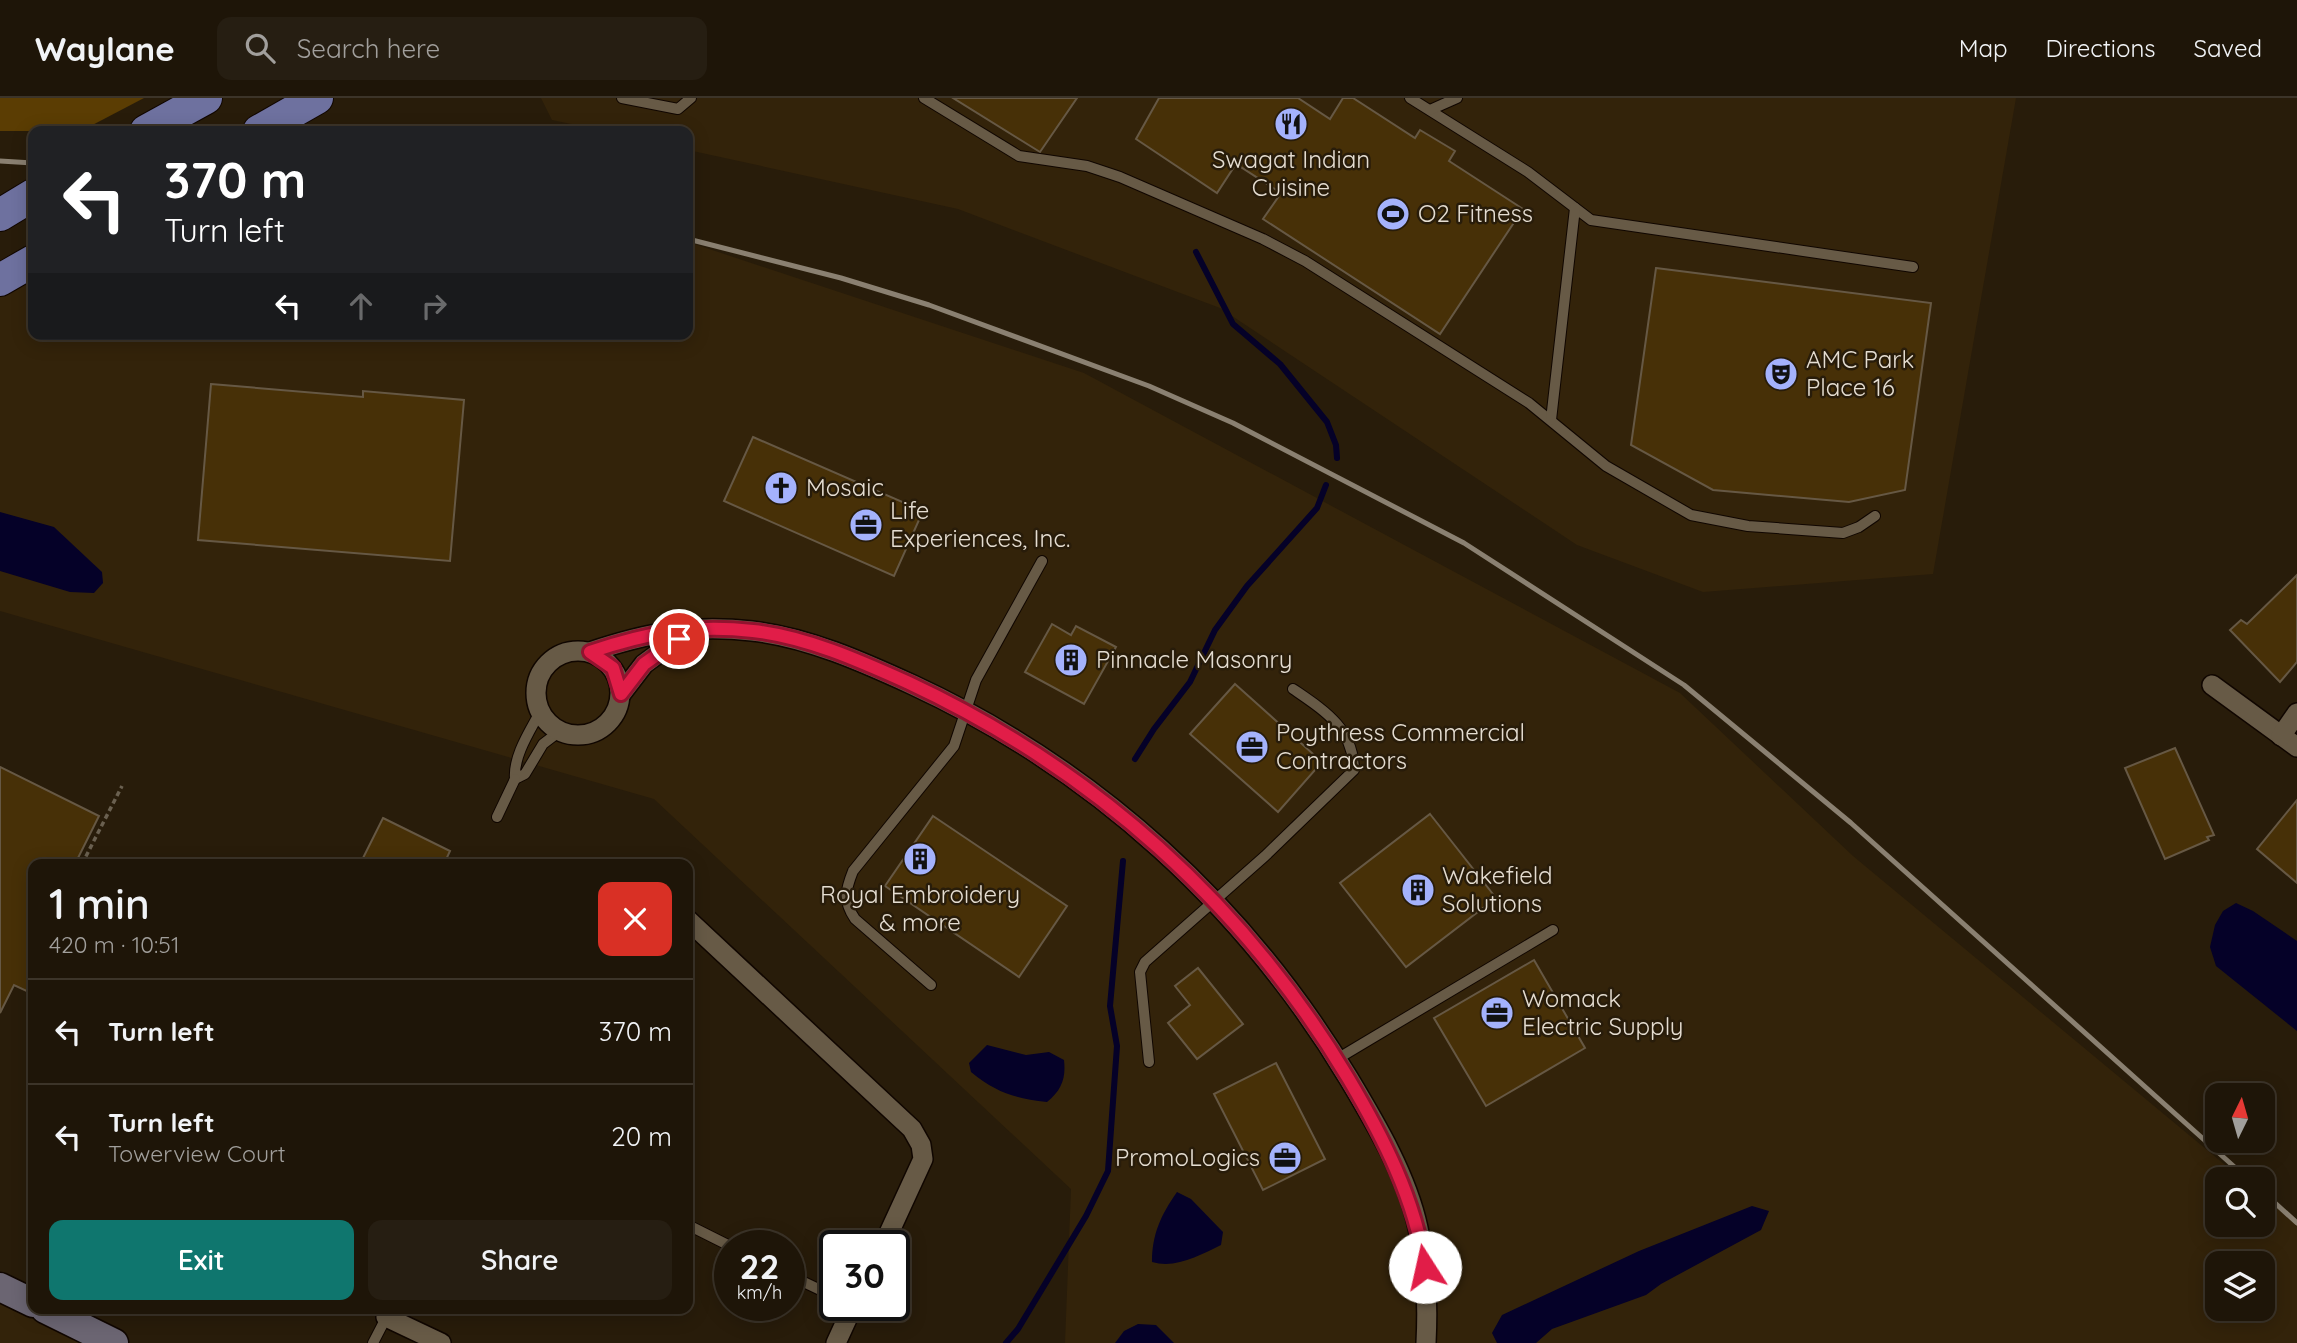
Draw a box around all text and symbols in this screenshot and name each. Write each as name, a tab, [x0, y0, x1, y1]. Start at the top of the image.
search box	[217, 17, 707, 80]
text: Waylane	[35, 28, 175, 69]
icon: search	[241, 29, 279, 67]
text: Search here	[297, 32, 440, 65]
text: Map	[1959, 33, 2008, 63]
text: Directions	[2046, 33, 2156, 63]
text: Saved	[2194, 33, 2262, 63]
restaurant icon: Swagat Indian Cuisine	[1272, 105, 1310, 143]
place label: Swagat Indian Cuisine	[1212, 144, 1370, 202]
text: 370 m	[164, 149, 306, 210]
icon: left	[49, 154, 140, 245]
sports icon: O2 Fitness	[1374, 195, 1412, 233]
place label: O2 Fitness	[1418, 198, 1533, 228]
text: Turn left	[164, 210, 285, 250]
icon: left	[269, 287, 307, 325]
icon: ahead	[342, 287, 380, 325]
icon: right	[415, 287, 453, 325]
place label: AMC Park Place 16	[1806, 344, 1914, 402]
theatre icon: AMC Park Place 16	[1762, 355, 1800, 393]
church icon: Mosaic	[762, 469, 800, 507]
place label: Mosaic	[806, 472, 884, 502]
place label: Life Experiences, Inc.	[890, 495, 1070, 553]
office icon: Life Experiences, Inc.	[847, 506, 885, 544]
pin	[649, 609, 709, 669]
icon: arrive	[660, 620, 698, 658]
building icon: Pinnacle Masonry	[1052, 641, 1090, 679]
place label: Pinnacle Masonry	[1096, 644, 1292, 674]
place label: Poythress Commercial Contractors	[1276, 717, 1525, 775]
office icon: Poythress Commercial Contractors	[1233, 728, 1271, 766]
building icon: Royal Embroidery & more	[901, 840, 939, 878]
place label: Wakefield Solutions	[1442, 860, 1553, 918]
building icon: Wakefield Solutions	[1399, 871, 1437, 909]
text: 1 min	[49, 877, 150, 930]
place label: Royal Embroidery & more	[820, 879, 1020, 937]
button: close	[598, 882, 672, 956]
text: 420 m · 10:51	[49, 930, 179, 959]
place label: Womack Electric Supply	[1522, 983, 1683, 1041]
office icon: Womack Electric Supply	[1478, 994, 1516, 1032]
icon: left	[49, 1013, 87, 1051]
text: Turn left	[108, 1015, 215, 1048]
text: 370 m	[599, 1015, 672, 1048]
north arrow	[2205, 1083, 2275, 1153]
map controls	[2205, 1083, 2275, 1321]
text: Turn left	[108, 1106, 215, 1139]
icon: left	[49, 1118, 87, 1156]
text: 20 m	[611, 1120, 672, 1153]
text: Towerview Court	[108, 1139, 286, 1168]
office icon: PromoLogics	[1266, 1139, 1304, 1177]
place label: PromoLogics	[1115, 1142, 1260, 1172]
button: search	[2205, 1167, 2275, 1237]
button: Exit	[49, 1220, 354, 1300]
button: Share	[368, 1220, 672, 1300]
speed limit sign: 30	[819, 1230, 910, 1321]
position arrow	[1388, 1230, 1462, 1304]
text: 22	[740, 1244, 779, 1288]
button: layers	[2205, 1251, 2275, 1321]
text: km/h	[737, 1281, 782, 1304]

